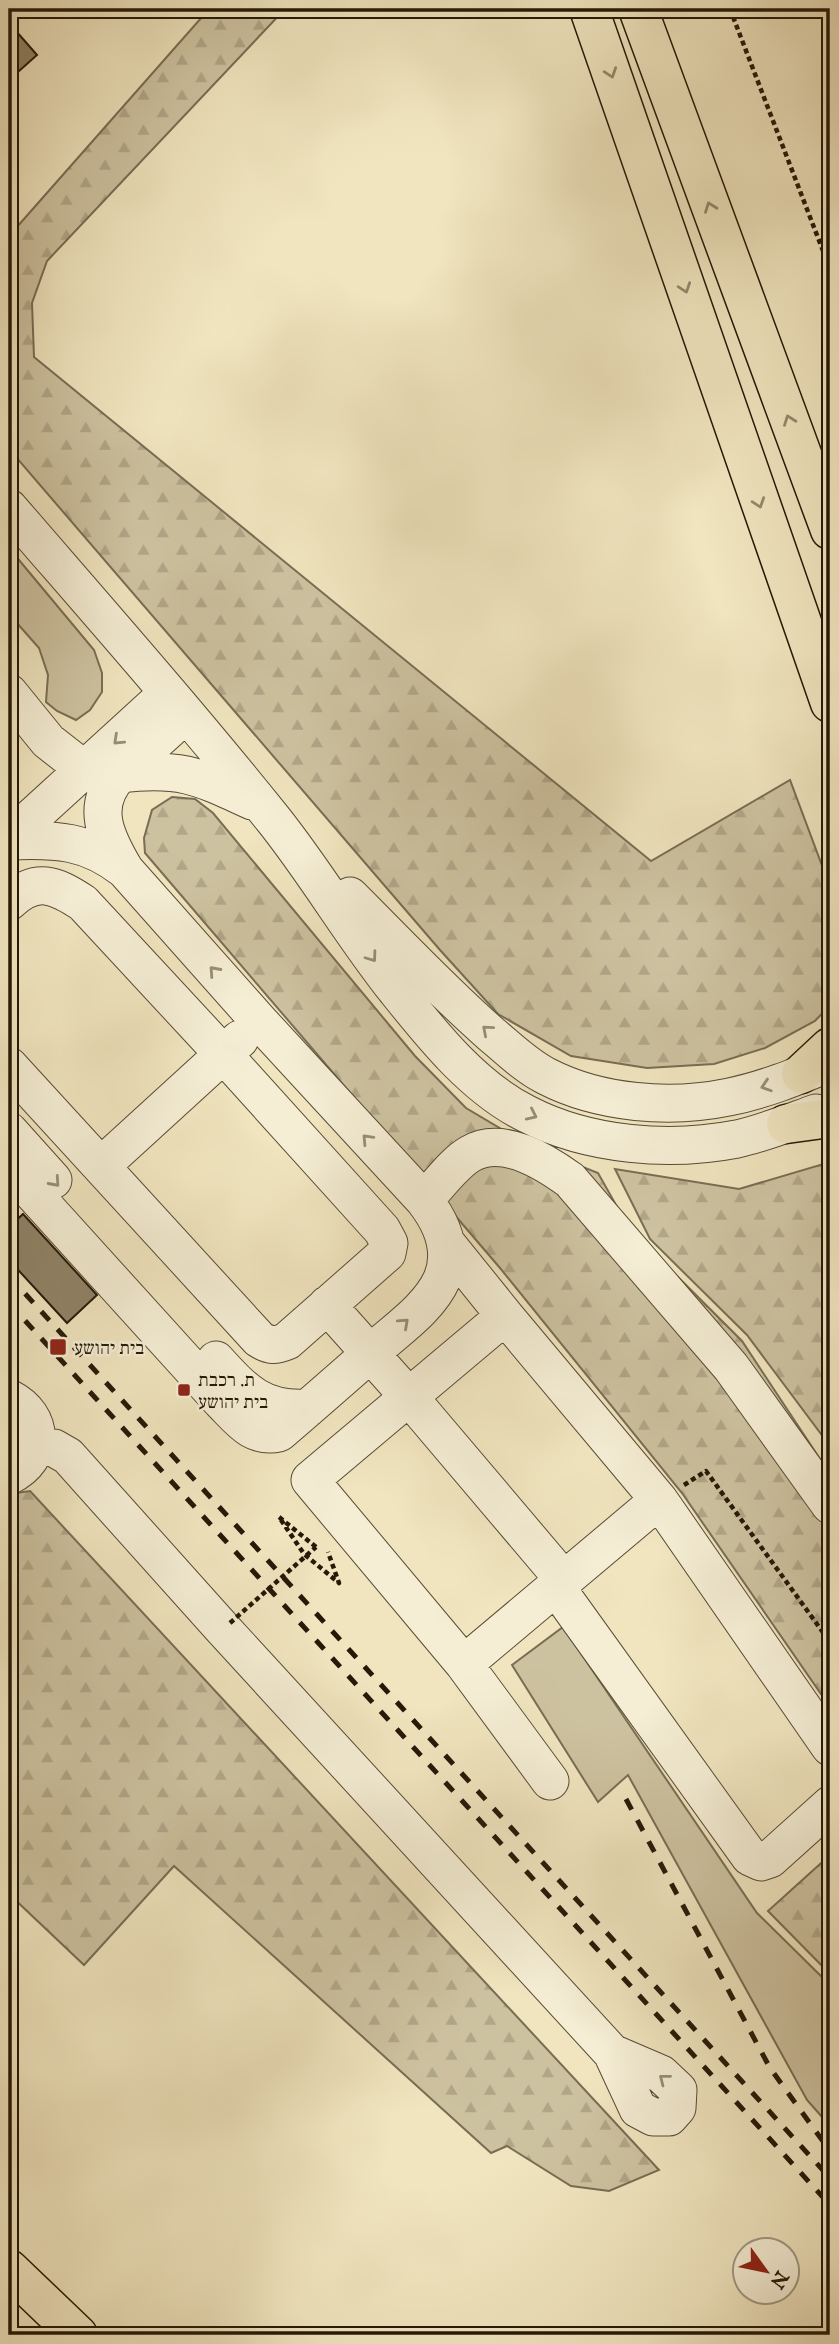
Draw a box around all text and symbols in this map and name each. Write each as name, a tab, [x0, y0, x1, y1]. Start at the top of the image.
one-way arrow	[603, 67, 617, 79]
one-way arrow	[705, 201, 719, 213]
one-way arrow	[677, 282, 691, 294]
one-way arrow	[783, 415, 797, 427]
one-way arrow	[751, 497, 765, 509]
one-way arrow	[113, 731, 126, 744]
one-way arrow	[364, 949, 376, 962]
one-way arrow	[210, 966, 222, 979]
one-way arrow	[482, 1026, 495, 1038]
one-way arrow	[760, 1078, 773, 1092]
one-way arrow	[525, 1107, 537, 1121]
one-way arrow	[363, 1134, 376, 1147]
one-way arrow	[46, 1174, 59, 1187]
one-way arrow	[396, 1319, 409, 1331]
marker: בית יהושע	[48, 1337, 68, 1357]
place label: בית יהושע	[74, 1337, 144, 1361]
place label: ת. רכבת בית יהושע	[198, 1369, 268, 1415]
marker: ת. רכבת בית יהושע	[176, 1382, 192, 1398]
one-way arrow	[660, 2074, 672, 2087]
north arrow	[730, 2236, 800, 2306]
text: N	[764, 2265, 794, 2293]

